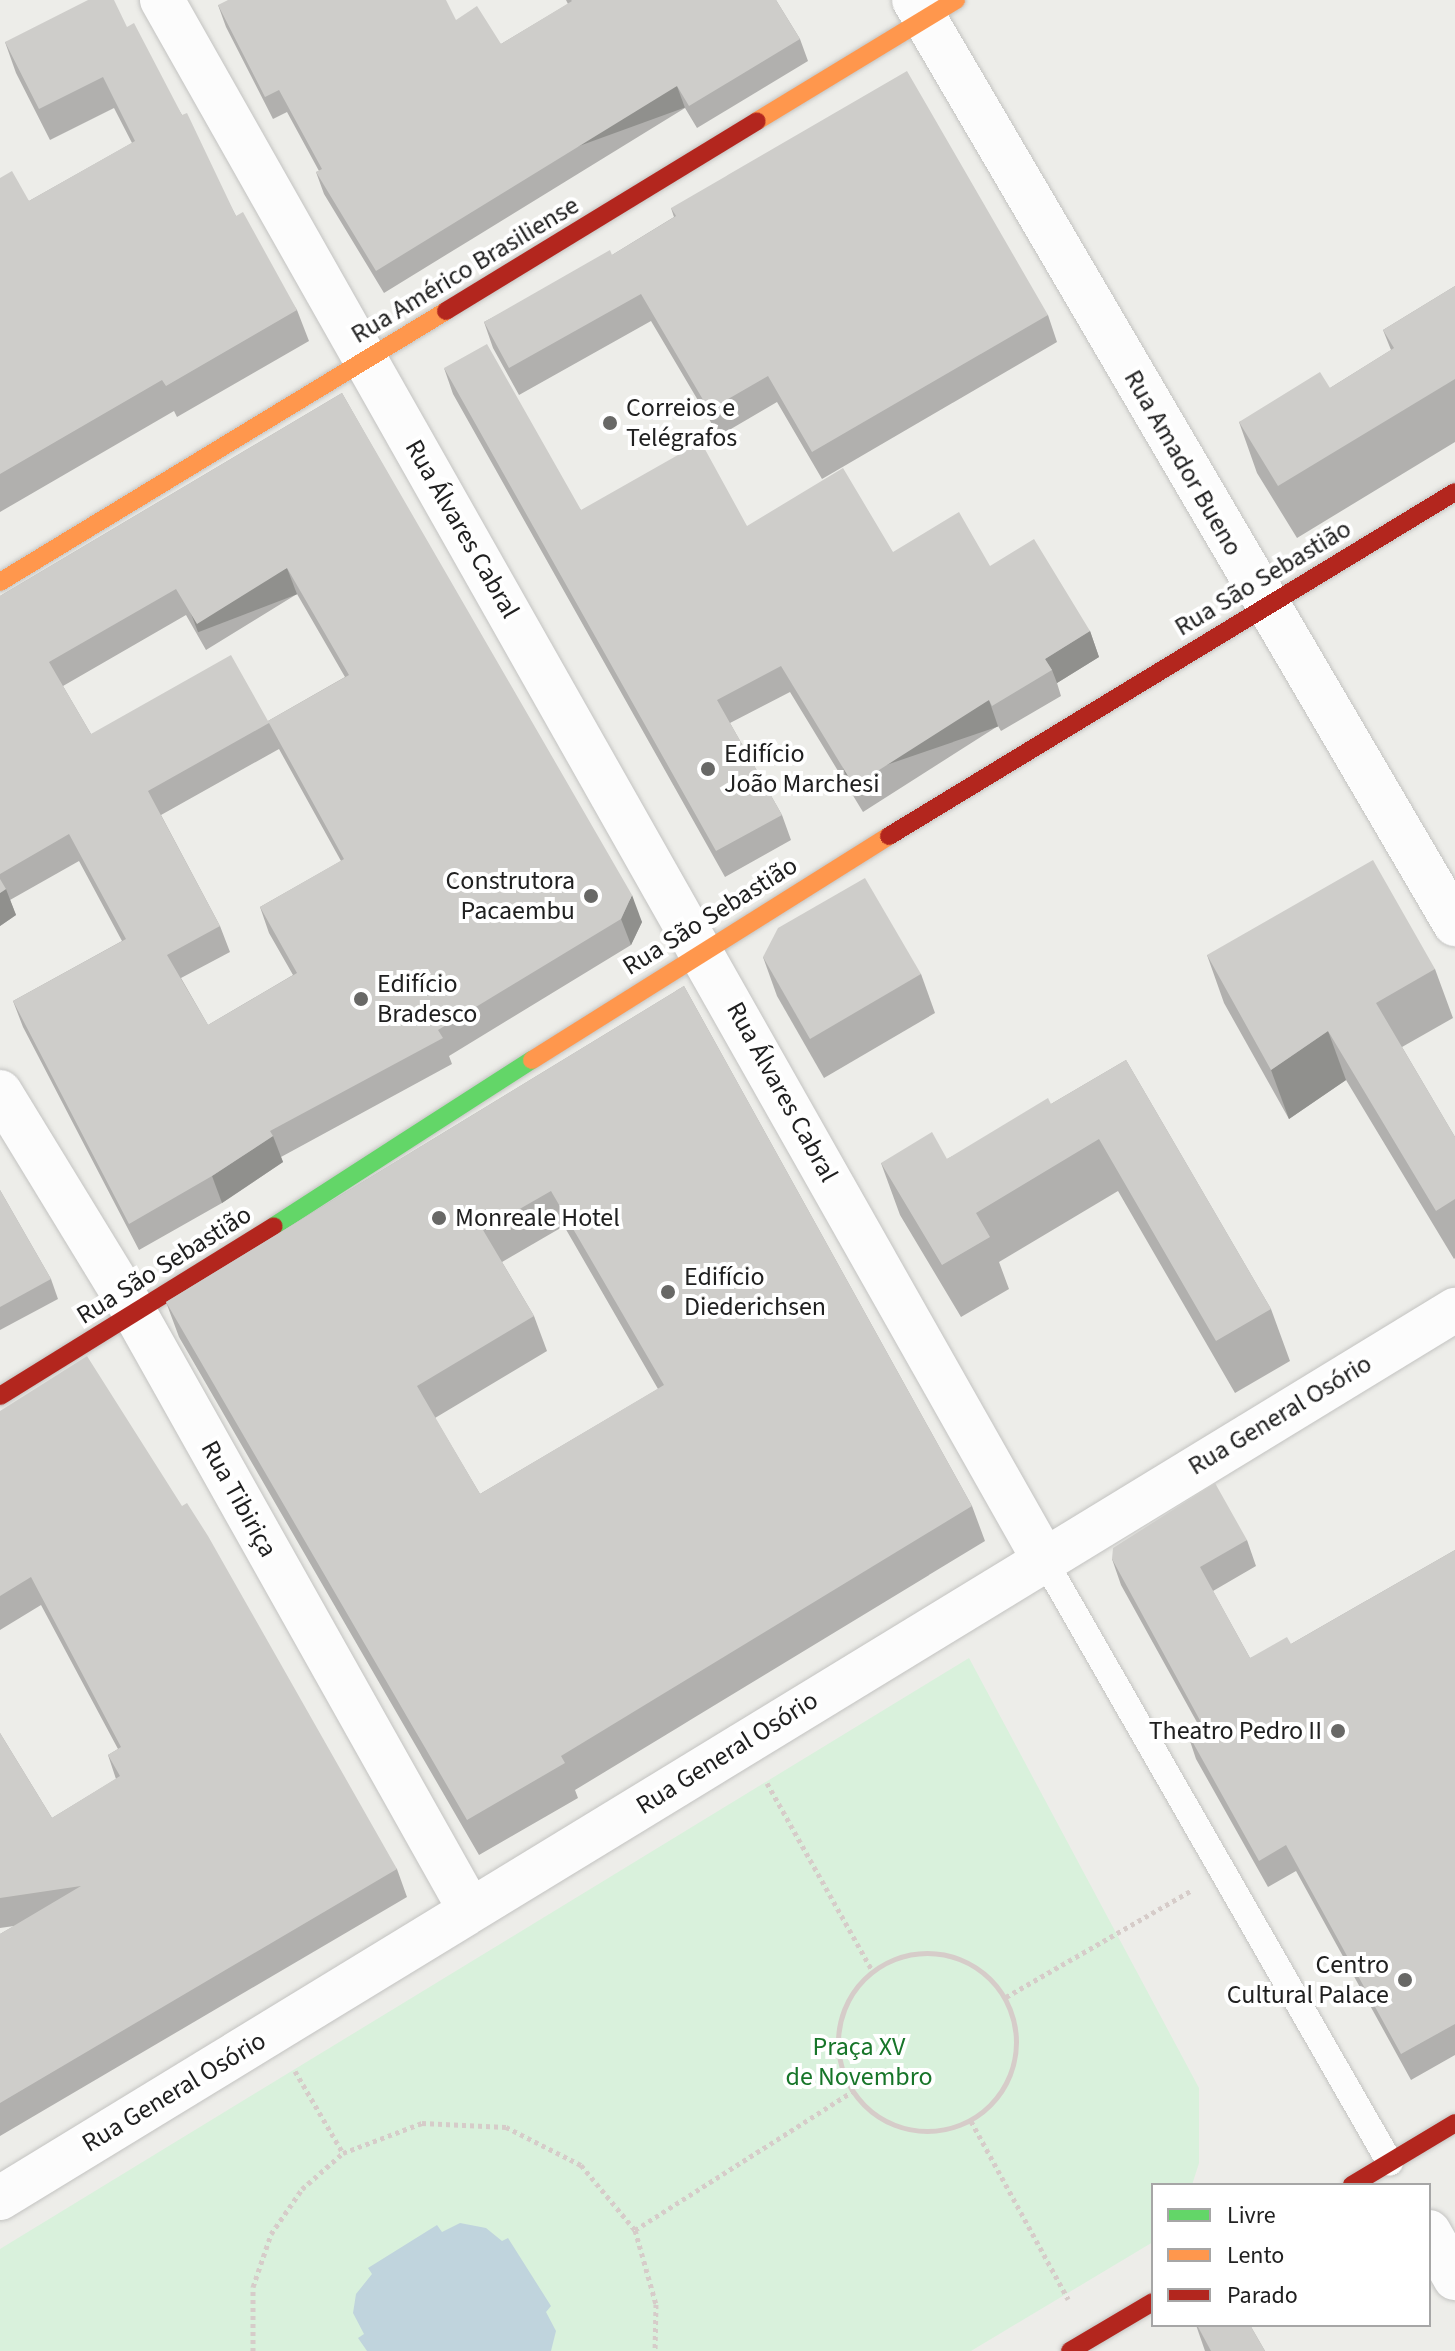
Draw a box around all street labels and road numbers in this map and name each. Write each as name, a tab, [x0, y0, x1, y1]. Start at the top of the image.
street label: Rua Américo Brasiliense	[346, 190, 584, 350]
street label: Rua Amador Bueno	[1117, 365, 1249, 561]
street label: Rua Álvares Cabral	[398, 434, 526, 624]
street label: Rua São Sebastião	[1169, 513, 1357, 643]
street label: Rua São Sebastião	[617, 850, 803, 982]
street label: Rua Álvares Cabral	[720, 997, 844, 1187]
street label: Rua São Sebastião	[71, 1199, 257, 1331]
street label: Rua General Osório	[1183, 1348, 1377, 1482]
street label: Rua Tibiriça	[194, 1435, 284, 1563]
street label: Rua General Osório	[630, 1685, 824, 1821]
street label: Rua General Osório	[77, 2025, 271, 2159]

